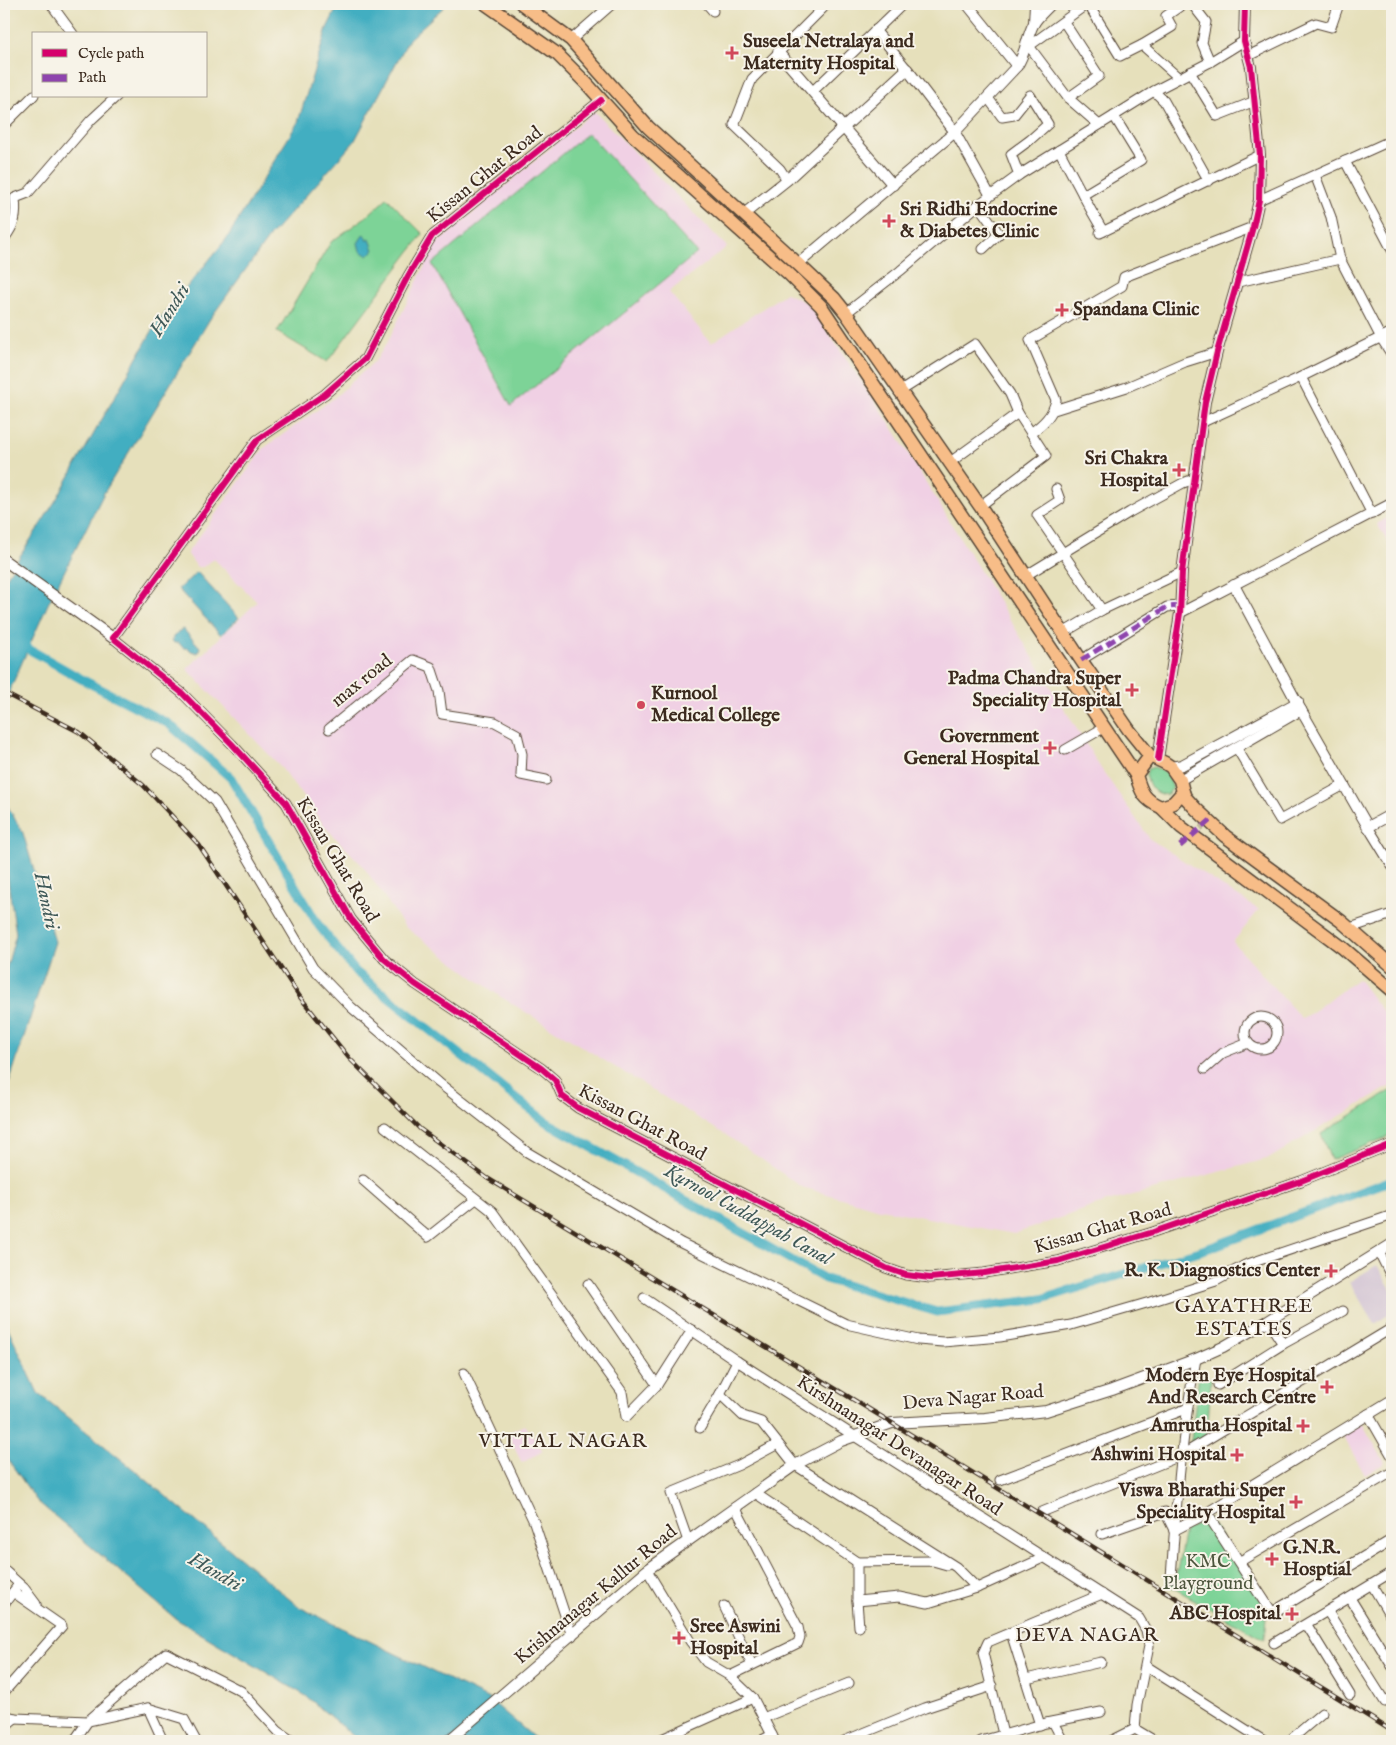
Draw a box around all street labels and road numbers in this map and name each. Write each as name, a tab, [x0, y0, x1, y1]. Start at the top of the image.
street label: Kissan Ghat Road	[422, 121, 548, 229]
street label: max road	[327, 649, 398, 713]
street label: Kissan Ghat Road	[290, 793, 384, 928]
street label: Kissan Ghat Road	[574, 1079, 711, 1167]
street label: Kissan Ghat Road	[1032, 1198, 1175, 1260]
street label: Kirshnanagar Devanagar Road	[792, 1370, 1007, 1522]
street label: Deva Nagar Road	[902, 1380, 1045, 1416]
street label: Krishnanagar Kallur Road	[510, 1519, 683, 1670]

